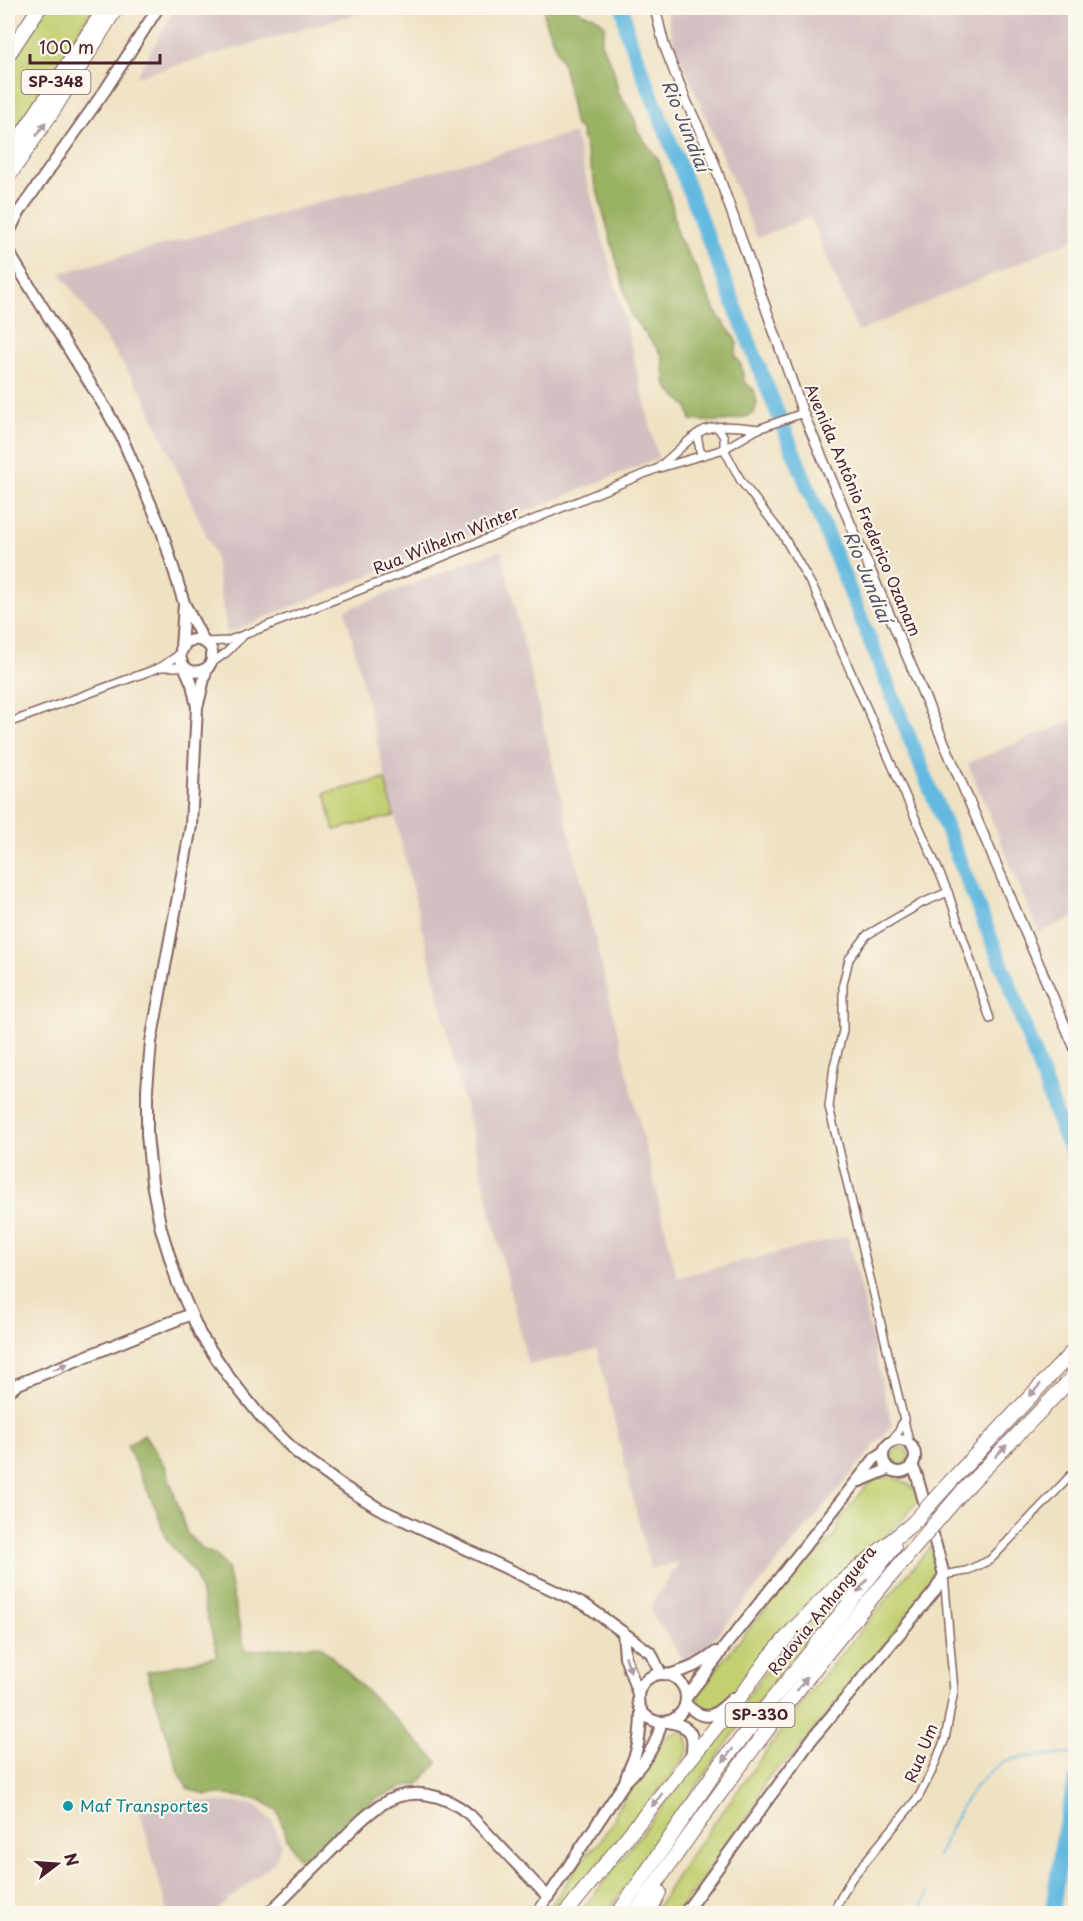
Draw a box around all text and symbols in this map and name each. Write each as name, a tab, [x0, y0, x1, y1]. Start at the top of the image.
scale bar	[30, 27, 160, 65]
text: 100 m	[39, 33, 94, 60]
road number: SP-348	[22, 70, 90, 94]
water label: Rio Jundiaí	[656, 75, 719, 179]
one-way arrow	[35, 122, 47, 138]
street label: Avenida Antônio Frederico Ozanam	[800, 380, 928, 640]
street label: Rua Wilhelm Winter	[369, 499, 523, 579]
water label: Rio Jundiaí	[838, 526, 901, 630]
one-way arrow	[52, 1362, 70, 1372]
one-way arrow	[1029, 1382, 1042, 1397]
one-way arrow	[994, 1444, 1008, 1458]
street label: Rodovia Anhanguera	[761, 1539, 881, 1679]
one-way arrow	[856, 1578, 869, 1594]
one-way arrow	[623, 1655, 633, 1673]
one-way arrow	[795, 1676, 808, 1692]
road number: SP-330	[726, 1703, 795, 1727]
street label: Rua Um	[897, 1719, 943, 1786]
one-way arrow	[722, 1747, 735, 1763]
one-way arrow	[651, 1792, 664, 1808]
place label: Maf Transportes	[80, 1793, 208, 1817]
marker: Maf Transportes	[61, 1799, 75, 1813]
north arrow	[27, 1834, 87, 1894]
text: N	[59, 1850, 86, 1869]

